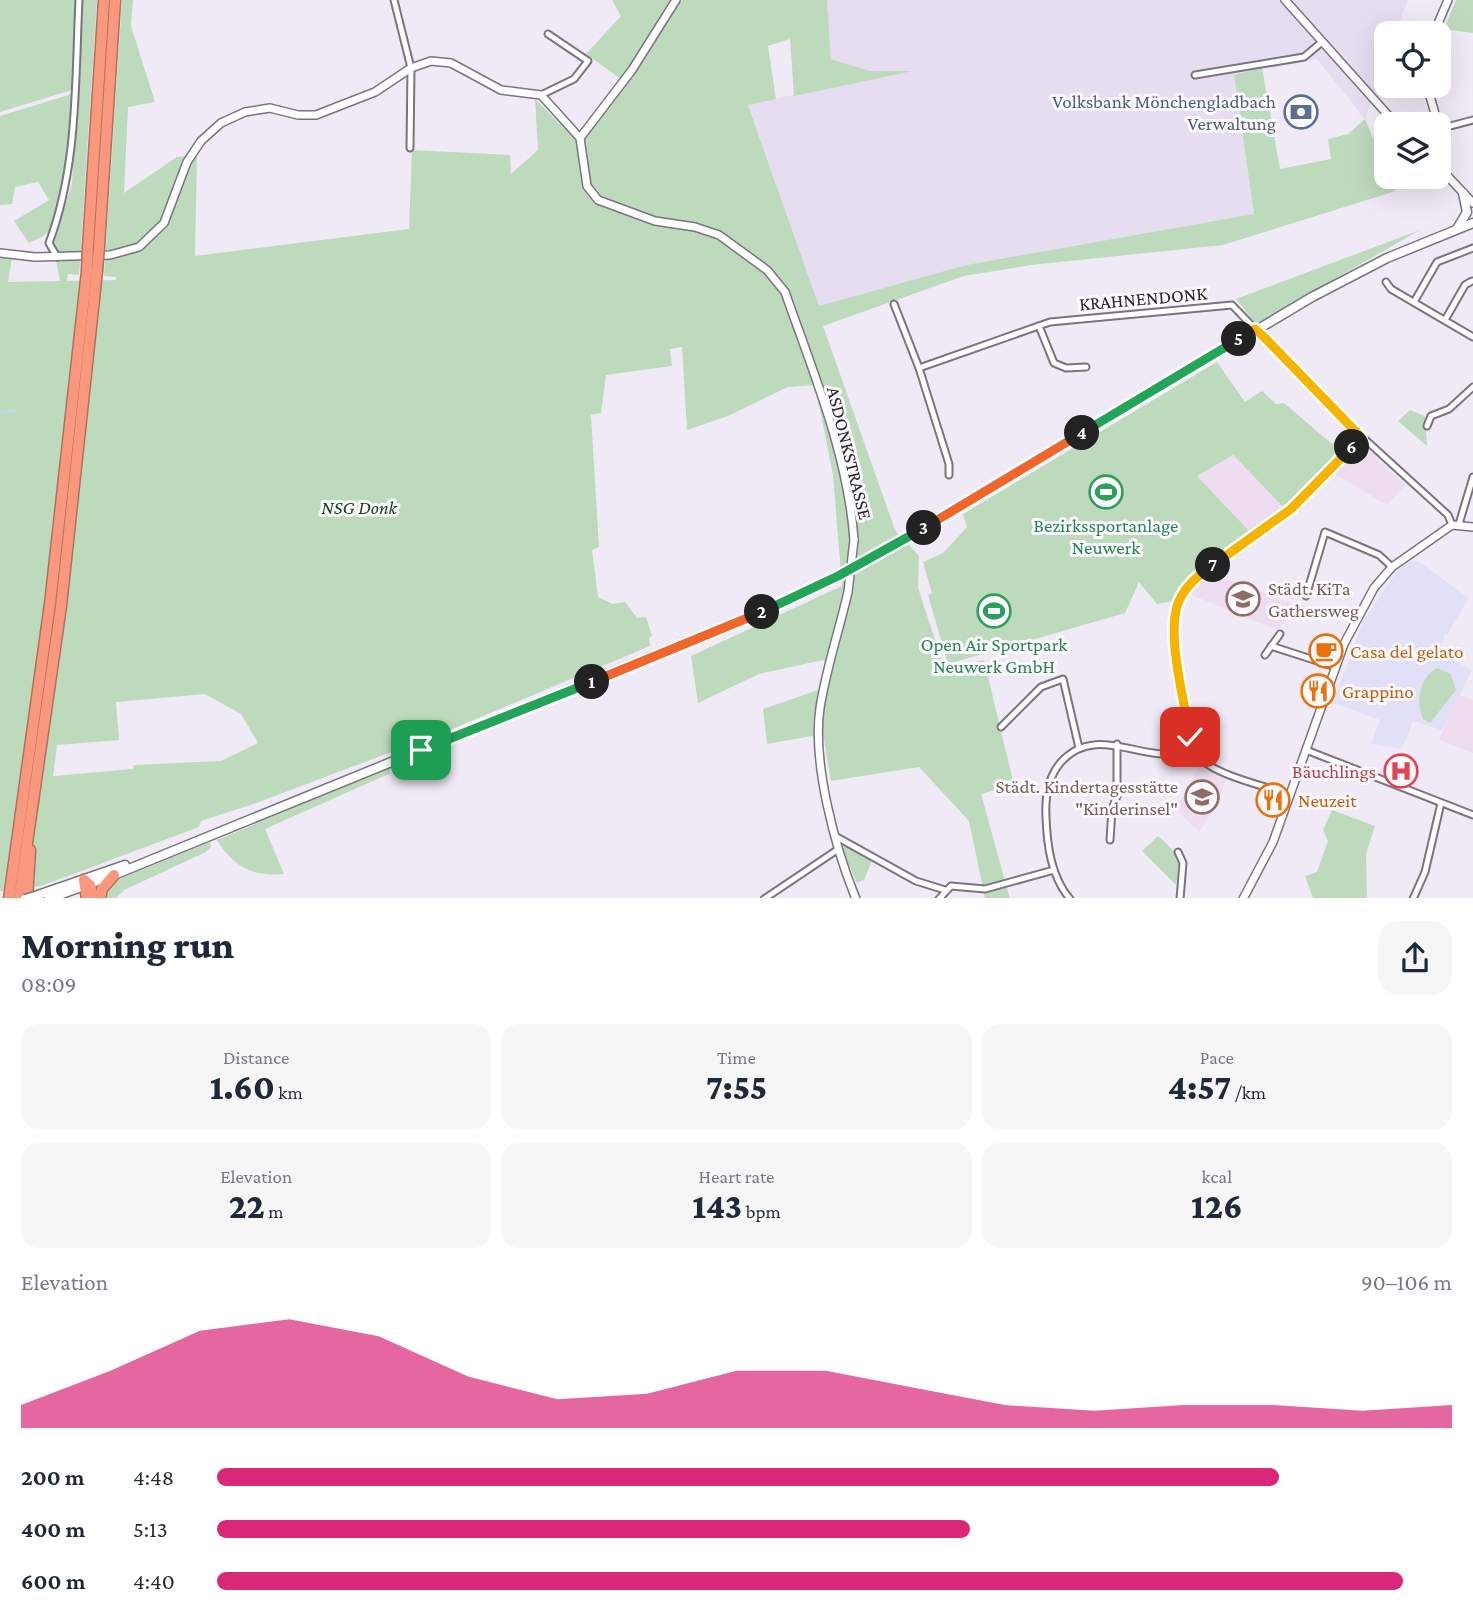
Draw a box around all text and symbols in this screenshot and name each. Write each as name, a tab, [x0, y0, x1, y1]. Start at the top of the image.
map controls	[1374, 21, 1451, 189]
button: locate	[1374, 21, 1451, 98]
place label: Volksbank Mönchengladbach Verwaltung	[1052, 91, 1276, 134]
bank icon: Volksbank Mönchengladbach Verwaltung	[1282, 93, 1320, 131]
button: layers	[1374, 112, 1451, 189]
street label: KRAHNENDONK	[1078, 282, 1209, 315]
pin: 5	[1222, 322, 1256, 356]
text: 5	[1234, 328, 1243, 349]
street label: ASDONKSTRASSE	[823, 384, 876, 522]
pin: 4	[1064, 416, 1100, 450]
text: 4	[1076, 422, 1087, 443]
pin: 6	[1334, 430, 1370, 464]
text: 6	[1346, 436, 1357, 457]
sports icon: Bezirkssportanlage Neuwerk	[1087, 473, 1125, 511]
park label: NSG Donk	[321, 497, 398, 518]
pin: 3	[906, 510, 942, 546]
place label: Bezirkssportanlage Neuwerk	[1034, 515, 1178, 558]
text: 3	[919, 517, 928, 538]
pin: 7	[1196, 548, 1230, 582]
text: 7	[1208, 554, 1217, 575]
place label: Städt. KiTa Gathersweg	[1268, 578, 1359, 621]
school or university icon: Städt. KiTa Gathersweg	[1224, 580, 1262, 618]
sports icon: Open Air Sportpark Neuwerk GmbH	[975, 592, 1013, 630]
pin: 2	[744, 594, 780, 630]
text: 2	[757, 601, 766, 622]
cafe icon: Casa del gelato	[1307, 632, 1345, 670]
place label: Open Air Sportpark Neuwerk GmbH	[921, 634, 1068, 677]
place label: Casa del gelato	[1350, 641, 1463, 662]
pin: 1	[574, 664, 610, 700]
text: 1	[588, 671, 595, 692]
restaurant icon: Grappino	[1299, 672, 1337, 710]
place label: Grappino	[1342, 681, 1414, 702]
pin	[1160, 707, 1220, 767]
icon: check	[1171, 718, 1209, 756]
pin	[391, 720, 451, 780]
icon: arrive	[402, 731, 440, 769]
hospital icon: Bäuchlings	[1382, 752, 1420, 790]
place label: Bäuchlings	[1292, 761, 1376, 782]
place label: Städt. Kindertagesstätte "Kinderinsel"	[996, 776, 1178, 819]
school or university icon: Städt. Kindertagesstätte "Kinderinsel"	[1183, 778, 1221, 816]
restaurant icon: Neuzeit	[1254, 781, 1292, 819]
place label: Neuzeit	[1298, 790, 1357, 811]
button: share	[1378, 921, 1452, 995]
text: Morning run	[21, 924, 234, 966]
text: 08:09	[21, 971, 76, 997]
text: Distance	[223, 1047, 289, 1068]
text: Time	[717, 1047, 756, 1068]
text: Pace	[1200, 1047, 1234, 1068]
text: 1.60	[210, 1068, 275, 1107]
text: 7:55	[706, 1068, 767, 1107]
text: 4:57	[1168, 1068, 1231, 1107]
text: km	[275, 1082, 303, 1103]
text: /km	[1231, 1082, 1266, 1103]
text: Elevation	[220, 1166, 292, 1187]
text: Heart rate	[699, 1166, 774, 1187]
text: kcal	[1202, 1166, 1232, 1187]
text: 22	[229, 1187, 265, 1226]
text: 143	[692, 1187, 742, 1226]
text: 126	[1191, 1187, 1243, 1226]
text: m	[265, 1201, 284, 1222]
text: bpm	[742, 1201, 781, 1222]
text: Elevation	[21, 1269, 108, 1295]
text: 90–106 m	[1361, 1269, 1452, 1295]
text: 200 m	[21, 1464, 85, 1490]
text: 4:48	[133, 1464, 174, 1490]
text: 400 m	[21, 1516, 85, 1542]
text: 5:13	[133, 1516, 168, 1542]
text: 600 m	[21, 1568, 85, 1594]
text: 4:40	[133, 1568, 175, 1594]

